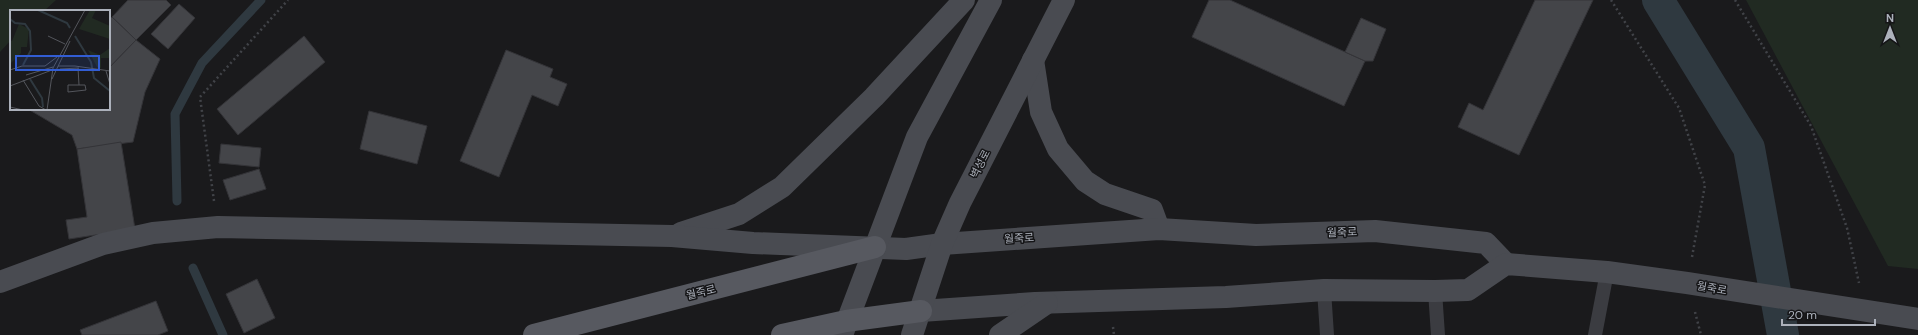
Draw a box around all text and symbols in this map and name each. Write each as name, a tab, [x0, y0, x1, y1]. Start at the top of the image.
north arrow	[1870, 8, 1910, 48]
inset map	[10, 10, 110, 110]
text: N	[1886, 11, 1894, 25]
street label: 벽성로	[967, 147, 993, 181]
street label: 월죽로	[1327, 224, 1357, 240]
street label: 월죽로	[1003, 230, 1035, 246]
street label: 월죽로	[1696, 278, 1728, 298]
street label: 월죽로	[685, 282, 717, 302]
scale bar	[1782, 301, 1875, 327]
text: 20 m	[1788, 307, 1817, 323]

